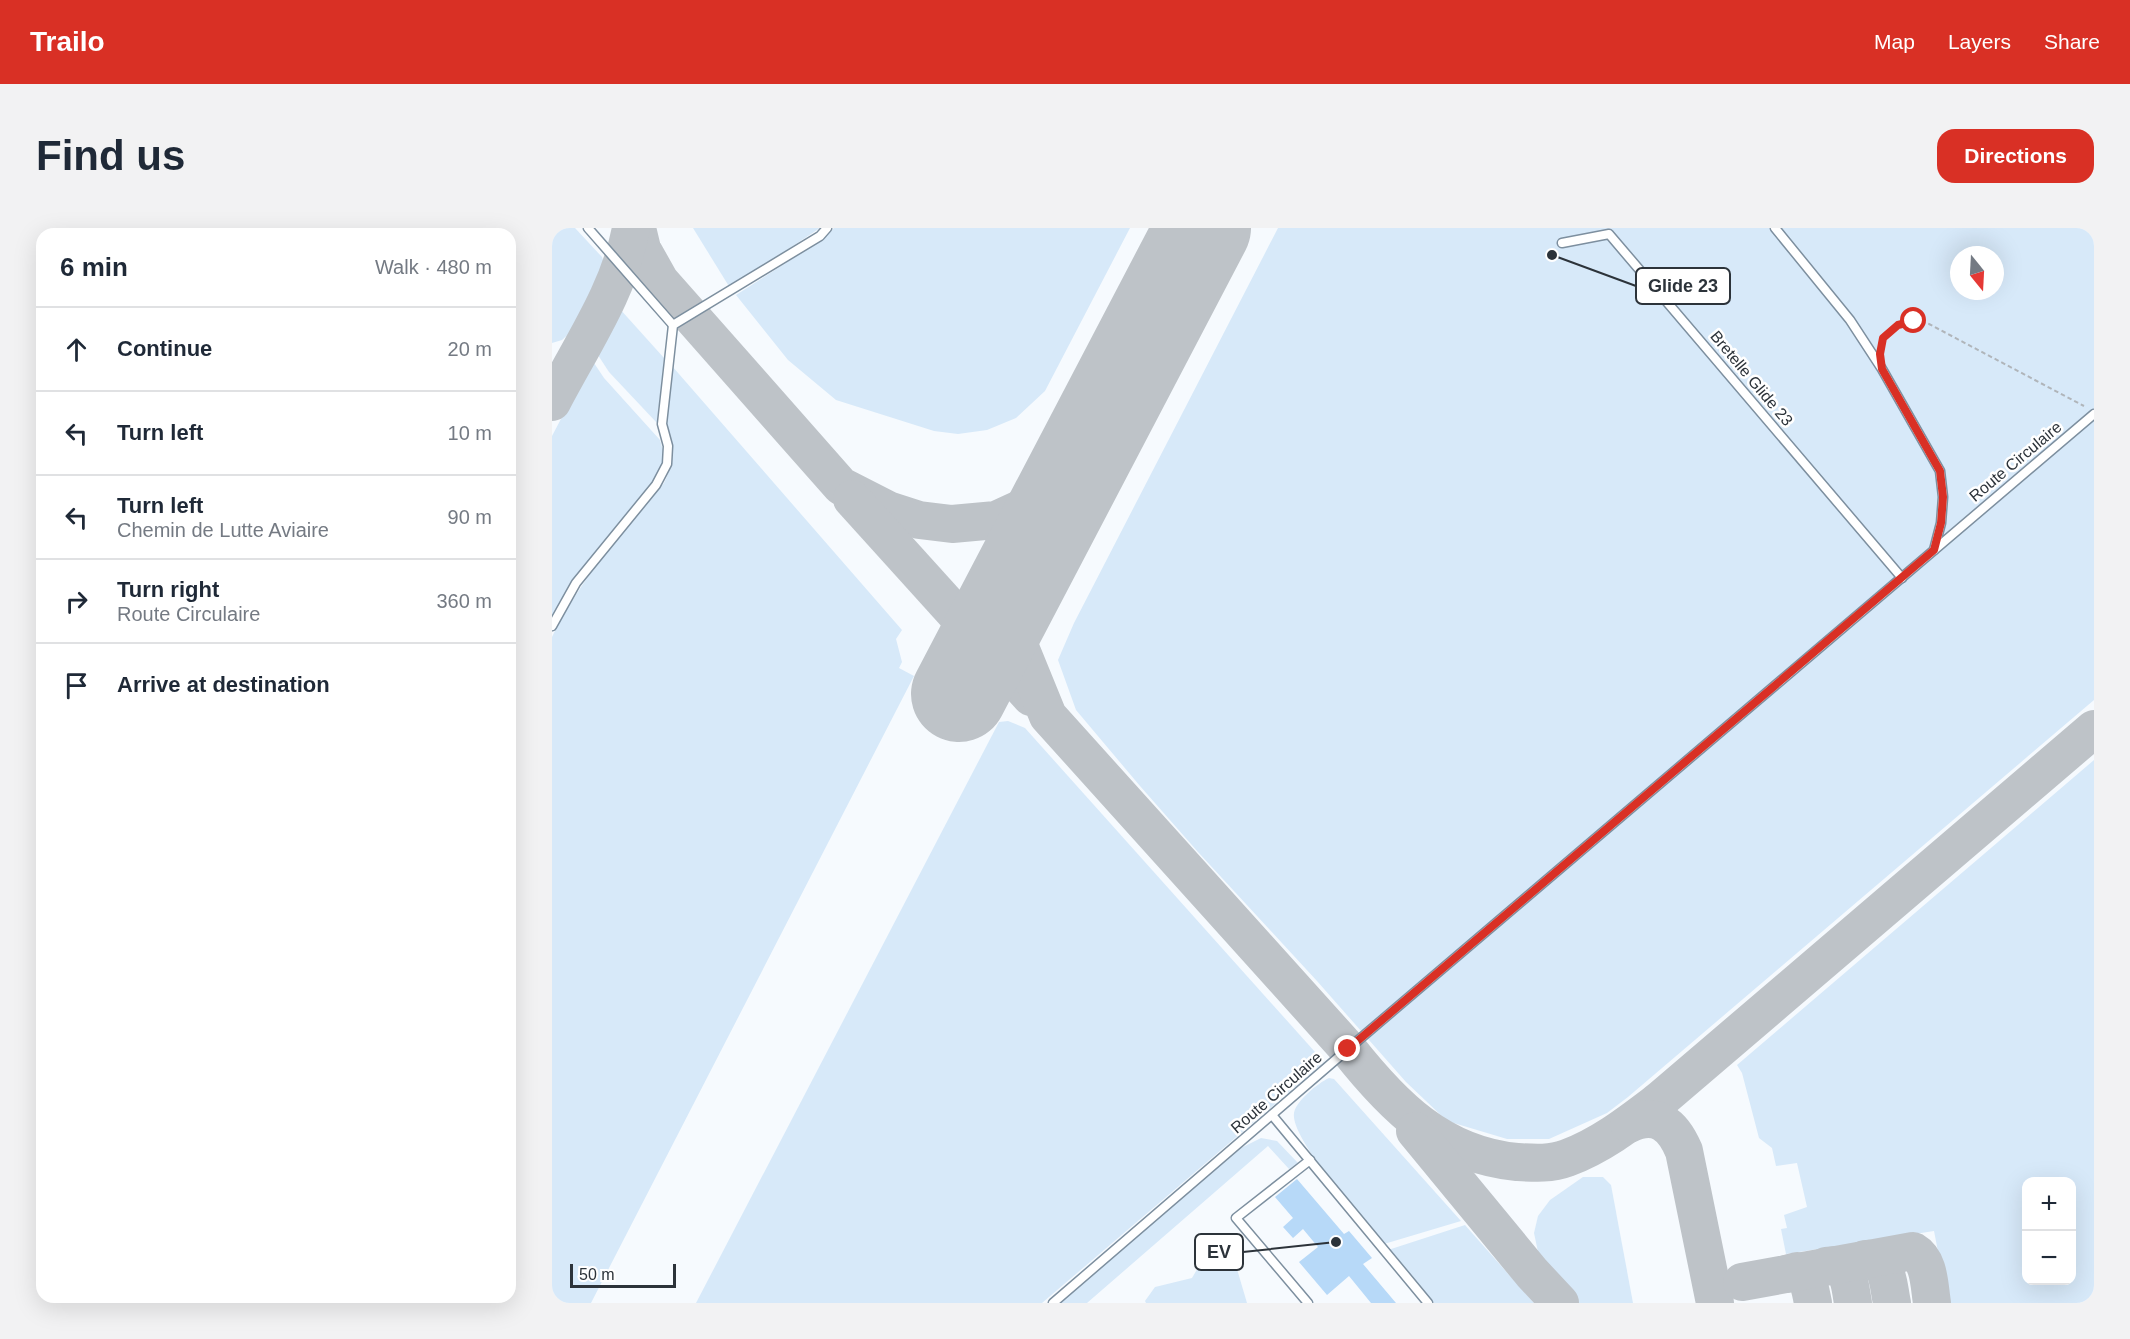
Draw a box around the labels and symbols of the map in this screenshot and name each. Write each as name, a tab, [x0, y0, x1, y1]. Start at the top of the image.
north arrow	[1950, 246, 2004, 300]
callout: Glide 23	[1636, 268, 1730, 304]
text: Glide 23	[1648, 276, 1718, 296]
route start	[1900, 307, 1926, 333]
street label: Bretelle Glide 23	[1707, 328, 1796, 429]
street label: Route Circulaire	[1966, 418, 2065, 505]
route end	[1334, 1035, 1360, 1061]
street label: Route Circulaire	[1227, 1048, 1325, 1136]
callout: EV	[1195, 1234, 1243, 1270]
text: EV	[1207, 1242, 1231, 1262]
scale bar	[570, 1261, 676, 1288]

